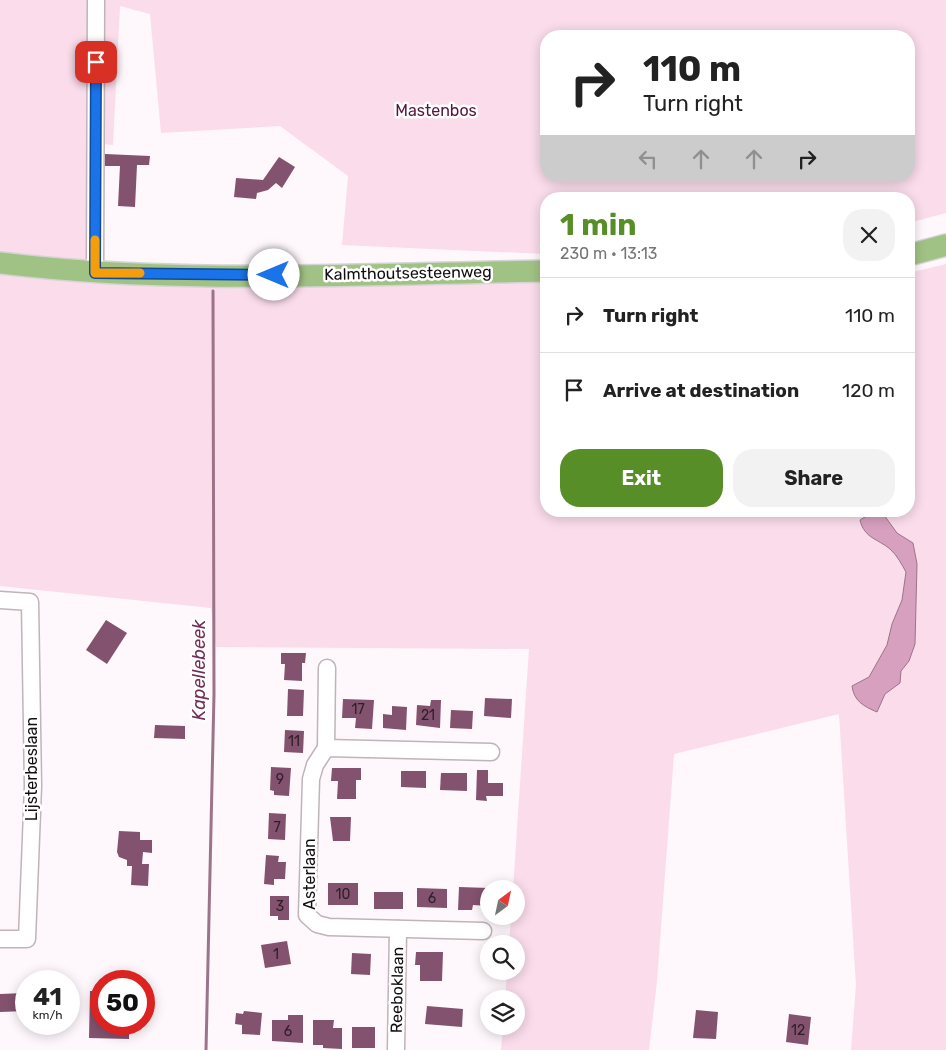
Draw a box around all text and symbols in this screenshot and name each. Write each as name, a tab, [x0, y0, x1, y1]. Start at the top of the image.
pin	[75, 41, 117, 83]
icon: arrive	[82, 48, 110, 76]
text: 110 m	[643, 48, 741, 90]
icon: right	[560, 50, 625, 115]
text: Turn right	[643, 90, 743, 117]
park label: Mastenbos	[395, 101, 477, 120]
icon: left	[634, 145, 662, 173]
icon: ahead	[687, 145, 715, 173]
icon: ahead	[740, 145, 768, 173]
icon: right	[793, 145, 821, 173]
text: 1 min	[560, 207, 637, 243]
button: close	[843, 209, 895, 261]
text: 230 m · 13:13	[560, 244, 657, 263]
position arrow	[247, 248, 299, 300]
street label: Kalmthoutsesteenweg	[324, 262, 492, 284]
icon: right	[560, 301, 588, 329]
text: Turn right	[603, 304, 698, 327]
text: 110 m	[845, 304, 895, 327]
icon: arrive	[560, 376, 588, 404]
text: Arrive at destination	[603, 379, 799, 402]
text: 120 m	[842, 379, 895, 402]
button: Exit	[560, 449, 723, 507]
button: Share	[733, 449, 895, 507]
water label: Kapellebeek	[188, 619, 210, 720]
house number: 17	[351, 701, 365, 718]
house number: 21	[421, 707, 435, 724]
street label: Lijsterbeslaan	[22, 717, 41, 821]
house number: 11	[288, 733, 300, 750]
house number: 9	[276, 771, 284, 788]
house number: 7	[273, 819, 281, 836]
street label: Asterlaan	[300, 838, 319, 910]
north arrow	[480, 880, 525, 925]
map controls	[480, 880, 525, 1035]
house number: 10	[336, 886, 351, 903]
house number: 6	[428, 890, 436, 907]
house number: 3	[276, 898, 284, 915]
button: search	[480, 935, 525, 980]
house number: 1	[273, 946, 279, 963]
street label: Reeboklaan	[387, 947, 407, 1033]
speed limit sign: 50	[90, 970, 155, 1035]
text: 41	[33, 982, 62, 1011]
button: layers	[480, 990, 525, 1035]
text: km/h	[33, 1008, 62, 1022]
house number: 12	[791, 1022, 805, 1039]
house number: 6	[284, 1023, 292, 1040]

